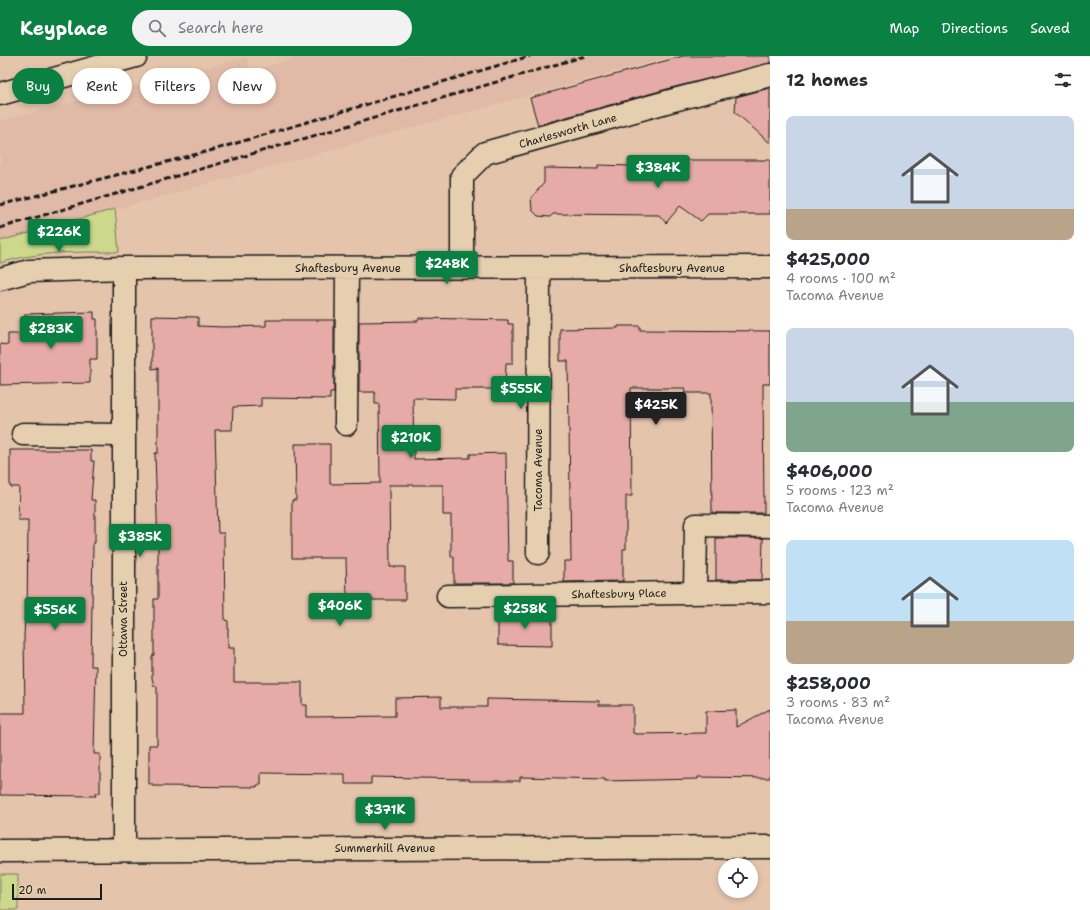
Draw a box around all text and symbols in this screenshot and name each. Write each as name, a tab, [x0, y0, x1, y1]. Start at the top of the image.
search box	[132, 10, 412, 46]
text: Keyplace	[20, 16, 108, 41]
icon: search	[146, 17, 168, 39]
text: Search here	[178, 18, 264, 38]
text: Map	[890, 19, 920, 37]
text: Directions	[942, 19, 1008, 37]
text: Saved	[1030, 19, 1070, 37]
chip: Buy	[12, 68, 64, 104]
chip: Rent	[72, 68, 132, 104]
chip: Filters	[140, 68, 210, 104]
chip: New	[218, 68, 276, 104]
text: 12 homes	[786, 69, 868, 91]
icon: filters	[1052, 69, 1074, 91]
street label: Charlesworth Lane	[517, 110, 619, 152]
icon: home	[894, 142, 966, 214]
pin: $384K	[630, 155, 686, 189]
text: $384K	[636, 159, 680, 176]
pin: $226K	[31, 219, 87, 253]
text: $226K	[37, 223, 81, 240]
text: $425,000	[786, 248, 870, 270]
pin: $248K	[419, 251, 475, 285]
text: $248K	[425, 255, 469, 272]
street label: Shaftesbury Avenue	[295, 261, 401, 276]
street label: Shaftesbury Avenue	[619, 261, 725, 276]
text: 4 rooms · 100 m²	[786, 270, 896, 287]
text: Tacoma Avenue	[786, 287, 884, 304]
pin: $283K	[23, 316, 79, 350]
text: $283K	[29, 320, 73, 337]
icon: home	[894, 354, 966, 426]
pin: $555K	[493, 376, 549, 410]
text: $555K	[500, 380, 542, 397]
pin: $425K	[628, 392, 684, 426]
text: $425K	[634, 396, 678, 413]
pin: $210K	[383, 425, 439, 459]
street label: Tacoma Avenue	[531, 428, 546, 512]
text: $210K	[391, 429, 431, 446]
text: $406,000	[786, 460, 873, 482]
text: 5 rooms · 123 m²	[786, 482, 894, 499]
text: Tacoma Avenue	[786, 499, 884, 516]
pin: $385K	[112, 524, 168, 558]
text: $385K	[118, 528, 162, 545]
icon: home	[894, 566, 966, 638]
street label: Ottawa Street	[116, 581, 131, 657]
street label: Shaftesbury Place	[571, 586, 667, 602]
pin: $406K	[312, 593, 368, 627]
pin: $258K	[497, 596, 553, 630]
pin: $556K	[27, 597, 83, 631]
text: $406K	[318, 597, 362, 614]
text: $258K	[503, 600, 547, 617]
text: $556K	[33, 601, 77, 618]
text: $258,000	[786, 672, 871, 694]
text: 3 rooms · 83 m²	[786, 694, 890, 711]
text: Tacoma Avenue	[786, 711, 884, 728]
pin: $371K	[357, 797, 413, 831]
text: $371K	[365, 801, 405, 818]
street label: Summerhill Avenue	[335, 841, 435, 856]
map controls	[718, 858, 758, 898]
button: locate	[718, 858, 758, 898]
scale bar	[12, 882, 102, 901]
text: 20 m	[18, 883, 46, 898]

